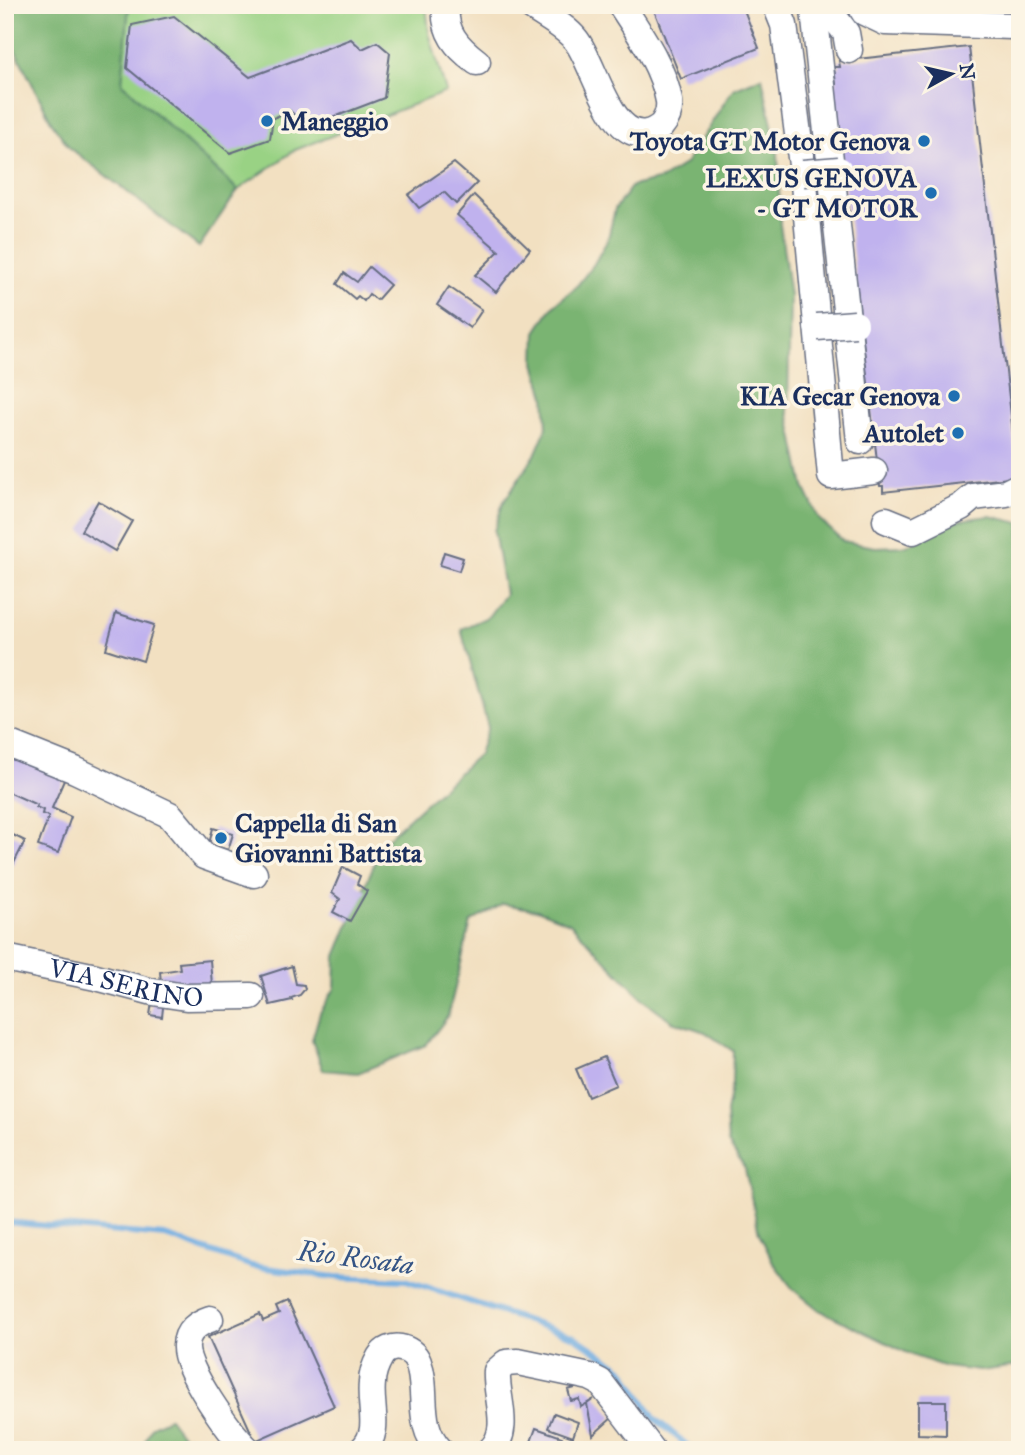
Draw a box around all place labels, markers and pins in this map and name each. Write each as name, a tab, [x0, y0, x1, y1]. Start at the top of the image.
place label: Maneggio	[281, 105, 388, 138]
marker: Maneggio	[259, 113, 275, 129]
place label: Toyota GT Motor Genova	[629, 125, 911, 157]
marker: Toyota GT Motor Genova	[916, 133, 932, 149]
place label: LEXUS GENOVA - GT MOTOR	[706, 162, 919, 224]
marker: LEXUS GENOVA - GT MOTOR	[923, 185, 939, 201]
place label: KIA Gecar Genova	[740, 380, 941, 412]
marker: KIA Gecar Genova	[946, 388, 962, 404]
place label: Autolet	[862, 417, 945, 449]
marker: Autolet	[950, 425, 966, 441]
place label: Cappella di San Giovanni Battista	[235, 807, 423, 869]
marker: Cappella di San Giovanni Battista	[213, 830, 229, 846]

